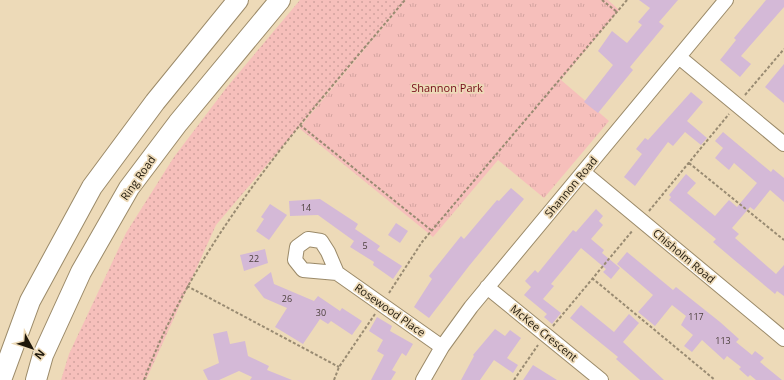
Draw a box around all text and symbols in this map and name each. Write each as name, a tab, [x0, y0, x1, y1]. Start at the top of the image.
park label: Shannon Park	[411, 80, 483, 95]
street label: Ring Road	[117, 152, 158, 203]
street label: Shannon Road	[541, 153, 600, 220]
house number: 14	[301, 201, 311, 214]
street label: Chisholm Road	[650, 225, 719, 286]
house number: 5	[362, 239, 368, 252]
house number: 22	[249, 252, 259, 265]
street label: Rosewood Place	[352, 280, 429, 340]
house number: 26	[282, 292, 292, 305]
street label: McKee Crescent	[508, 301, 581, 364]
house number: 30	[316, 306, 326, 319]
house number: 117	[688, 310, 704, 323]
north arrow	[12, 328, 52, 368]
house number: 113	[715, 334, 731, 347]
text: N	[31, 346, 49, 363]

